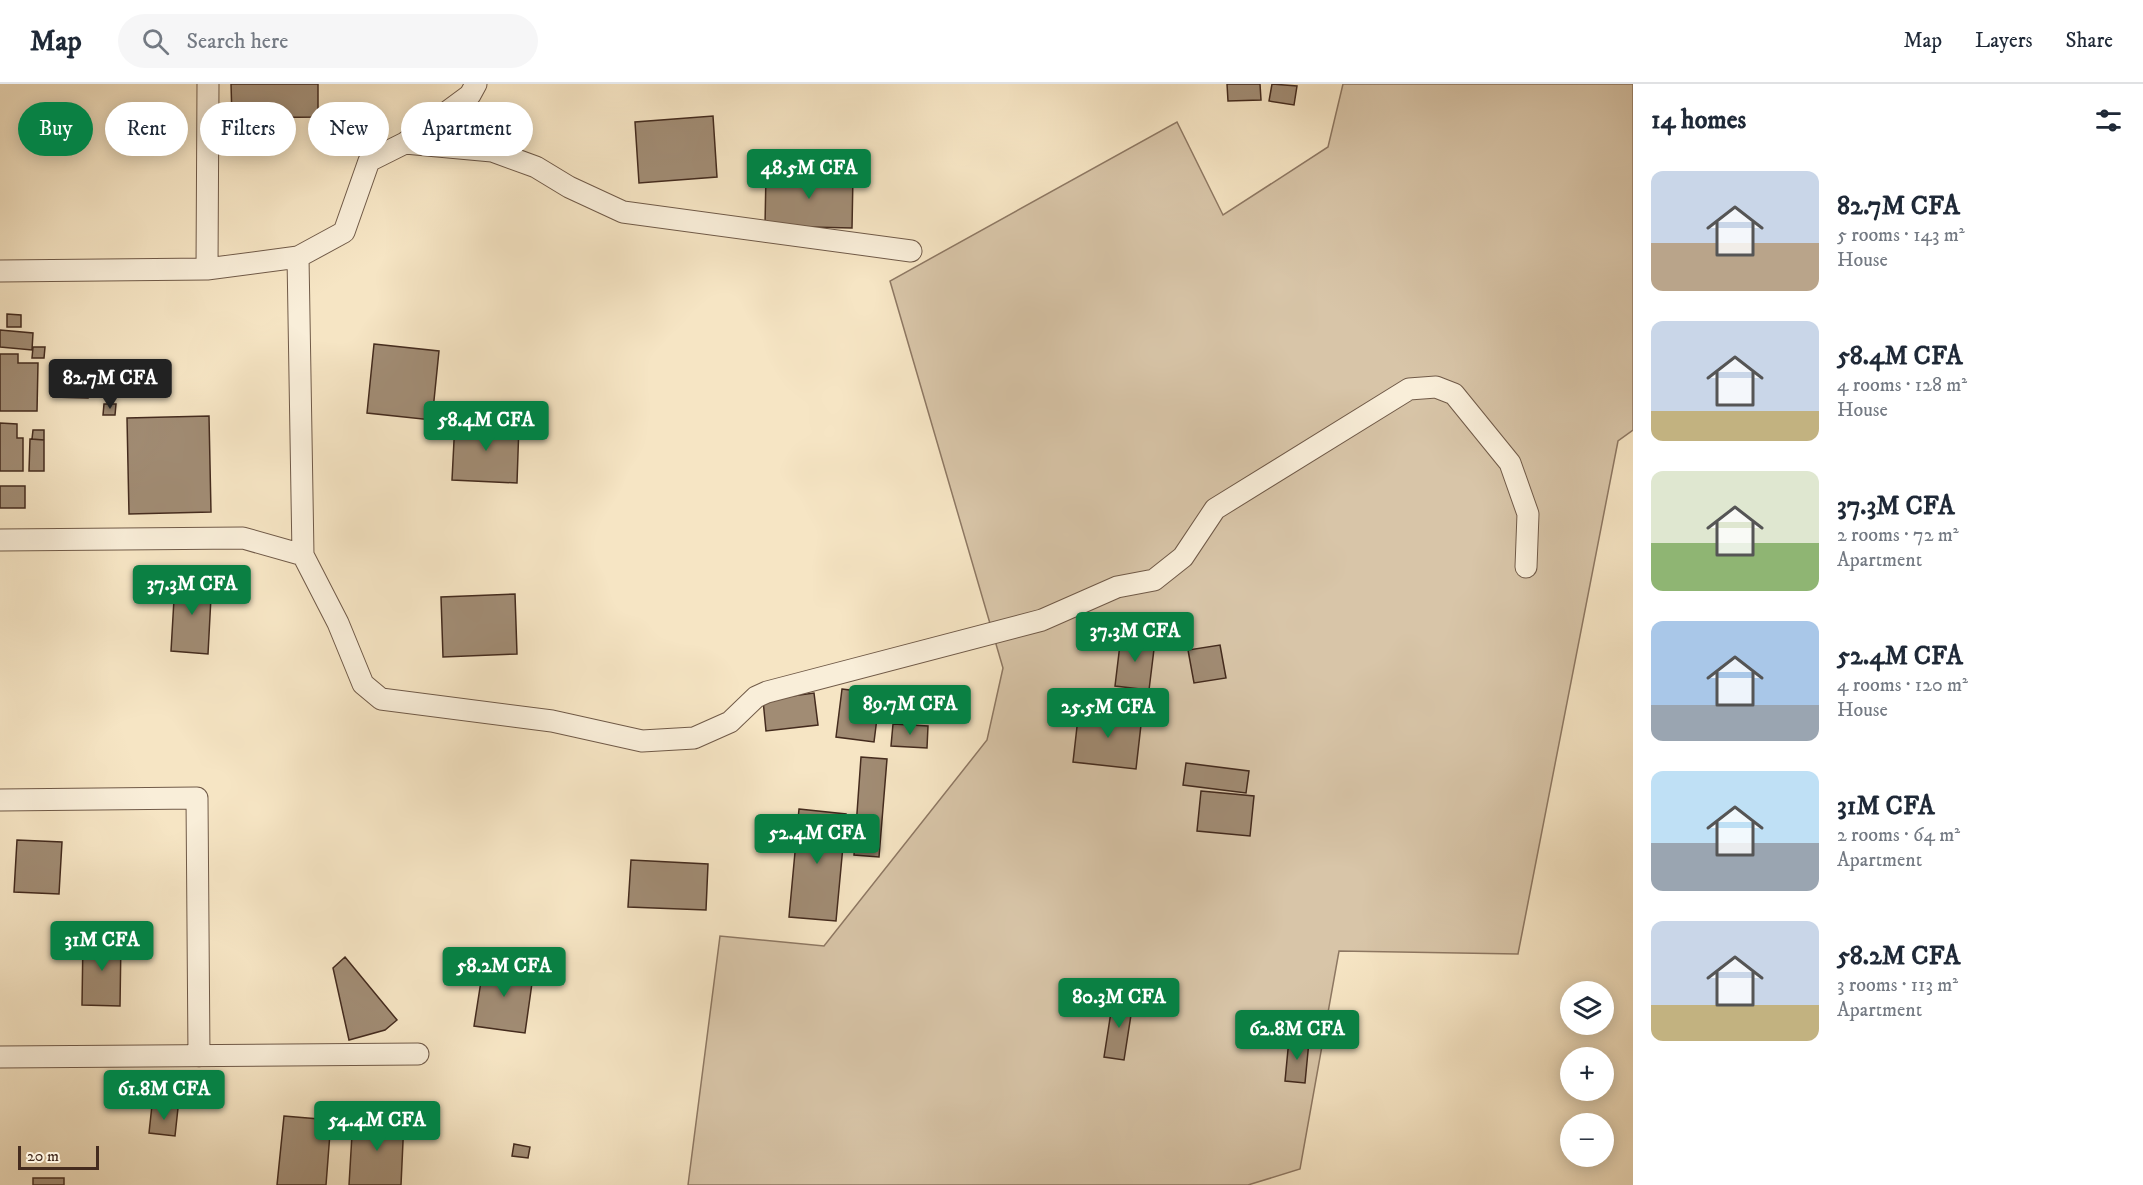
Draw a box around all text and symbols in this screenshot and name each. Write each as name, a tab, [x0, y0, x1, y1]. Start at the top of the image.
search box	[118, 14, 538, 68]
text: Map	[30, 24, 82, 59]
icon: search	[139, 25, 172, 58]
text: Search here	[187, 28, 288, 55]
text: Map	[1903, 28, 1942, 54]
text: Layers	[1975, 28, 2033, 54]
text: Share	[2066, 28, 2113, 54]
chip: Buy	[18, 102, 93, 156]
chip: Rent	[105, 102, 188, 156]
chip: Filters	[200, 102, 296, 156]
chip: New	[308, 102, 389, 156]
chip: Apartment	[401, 102, 533, 156]
text: 14 homes	[1651, 104, 1746, 137]
icon: filters	[2092, 104, 2125, 137]
pin: 48.5M CFA	[740, 149, 878, 200]
text: 48.5M CFA	[761, 156, 857, 181]
text: 82.7M CFA	[1837, 190, 1960, 223]
icon: home	[1699, 195, 1771, 267]
text: 5 rooms · 143 m²	[1837, 223, 1965, 248]
text: House	[1837, 248, 1888, 273]
text: 58.4M CFA	[1837, 340, 1963, 373]
icon: home	[1699, 345, 1771, 417]
pin: 82.7M CFA	[41, 359, 179, 410]
text: 82.7M CFA	[63, 366, 157, 391]
text: 4 rooms · 128 m²	[1837, 373, 1967, 398]
text: House	[1837, 398, 1888, 423]
pin: 58.4M CFA	[417, 401, 555, 452]
text: 58.4M CFA	[438, 408, 534, 433]
text: 37.3M CFA	[1837, 490, 1955, 523]
icon: home	[1699, 495, 1771, 567]
text: 2 rooms · 72 m²	[1837, 523, 1959, 548]
text: Apartment	[1837, 548, 1922, 573]
pin: 37.3M CFA	[123, 565, 261, 616]
text: 37.3M CFA	[147, 572, 237, 597]
pin: 37.3M CFA	[1066, 612, 1204, 663]
text: 37.3M CFA	[1090, 619, 1180, 644]
text: 52.4M CFA	[1837, 640, 1963, 673]
icon: home	[1699, 645, 1771, 717]
text: 4 rooms · 120 m²	[1837, 673, 1968, 698]
pin: 89.7M CFA	[841, 685, 979, 736]
pin: 25.5M CFA	[1039, 688, 1177, 739]
text: 89.7M CFA	[863, 692, 957, 717]
text: 25.5M CFA	[1061, 695, 1155, 720]
text: House	[1837, 698, 1888, 723]
text: 31M CFA	[1837, 790, 1935, 823]
icon: home	[1699, 795, 1771, 867]
pin: 52.4M CFA	[748, 814, 886, 865]
text: 52.4M CFA	[769, 821, 865, 846]
text: 2 rooms · 64 m²	[1837, 823, 1960, 848]
text: Apartment	[1837, 848, 1922, 873]
pin: 31M CFA	[47, 921, 157, 972]
text: 31M CFA	[64, 928, 140, 953]
text: 58.2M CFA	[1837, 940, 1960, 973]
icon: home	[1699, 945, 1771, 1017]
pin: 58.2M CFA	[435, 947, 573, 998]
text: 58.2M CFA	[457, 954, 551, 979]
text: 3 rooms · 113 m²	[1837, 973, 1958, 998]
pin: 80.3M CFA	[1050, 978, 1188, 1029]
map controls	[1560, 981, 1614, 1167]
button: layers	[1560, 981, 1614, 1035]
text: 80.3M CFA	[1072, 985, 1166, 1010]
text: Apartment	[1837, 998, 1922, 1023]
pin: 62.8M CFA	[1228, 1010, 1366, 1061]
text: 62.8M CFA	[1249, 1017, 1345, 1042]
button: +	[1560, 1047, 1614, 1101]
pin: 61.8M CFA	[95, 1070, 233, 1121]
text: 61.8M CFA	[118, 1077, 210, 1102]
pin: 54.4M CFA	[308, 1101, 446, 1152]
text: 54.4M CFA	[328, 1108, 426, 1133]
button: −	[1560, 1113, 1614, 1167]
scale bar	[18, 1143, 99, 1170]
text: 20 m	[27, 1146, 59, 1166]

